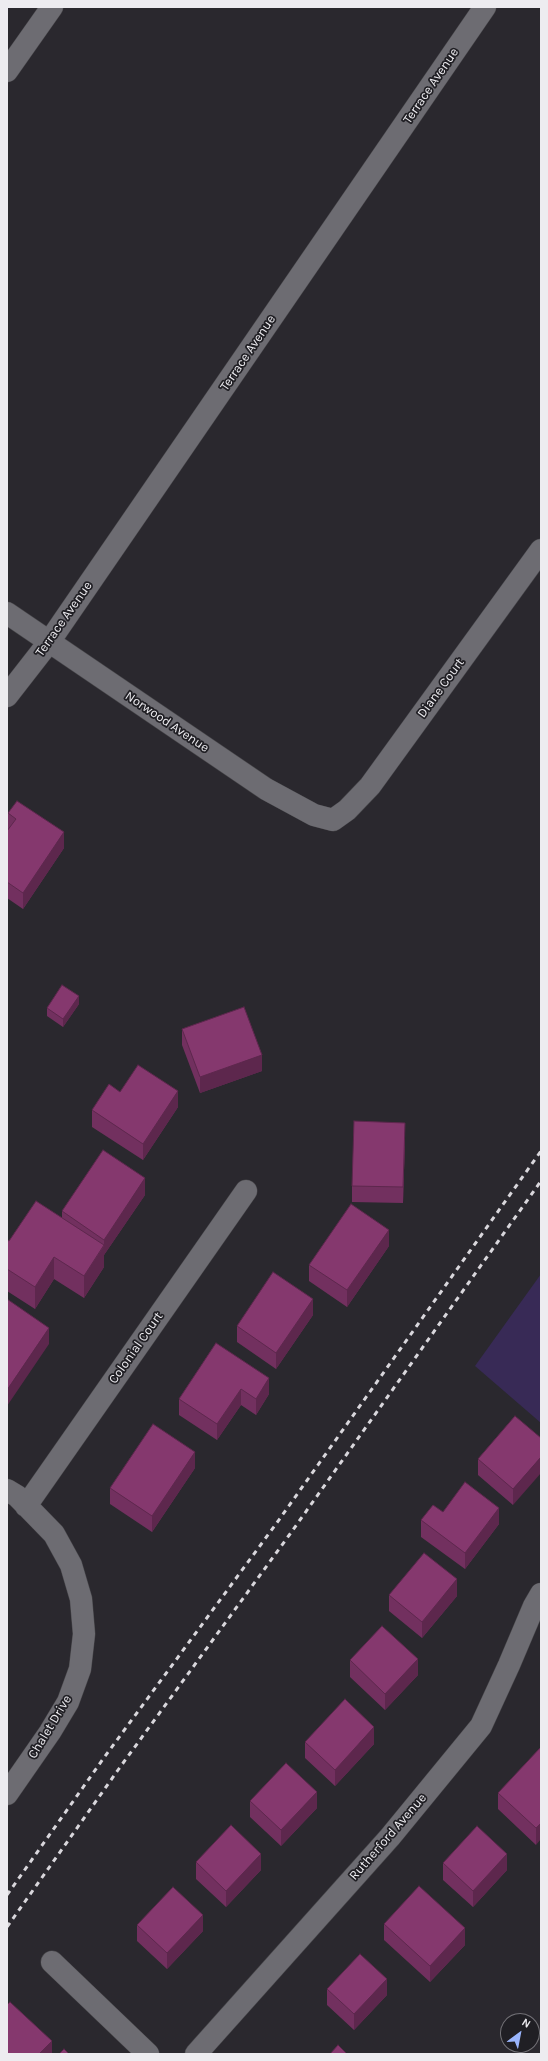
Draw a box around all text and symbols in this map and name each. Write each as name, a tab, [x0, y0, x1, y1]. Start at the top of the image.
street label: Terrace Avenue	[400, 45, 462, 127]
street label: Terrace Avenue	[217, 312, 279, 394]
street label: Terrace Avenue	[32, 578, 96, 660]
street label: Diane Court	[414, 655, 468, 721]
street label: Norwood Avenue	[122, 688, 212, 756]
street label: Colonial Court	[106, 1309, 166, 1387]
street label: Chalet Drive	[25, 1692, 75, 1762]
street label: Rutherford Avenue	[346, 1790, 430, 1884]
north arrow	[500, 2013, 540, 2053]
text: N	[519, 2016, 533, 2031]

